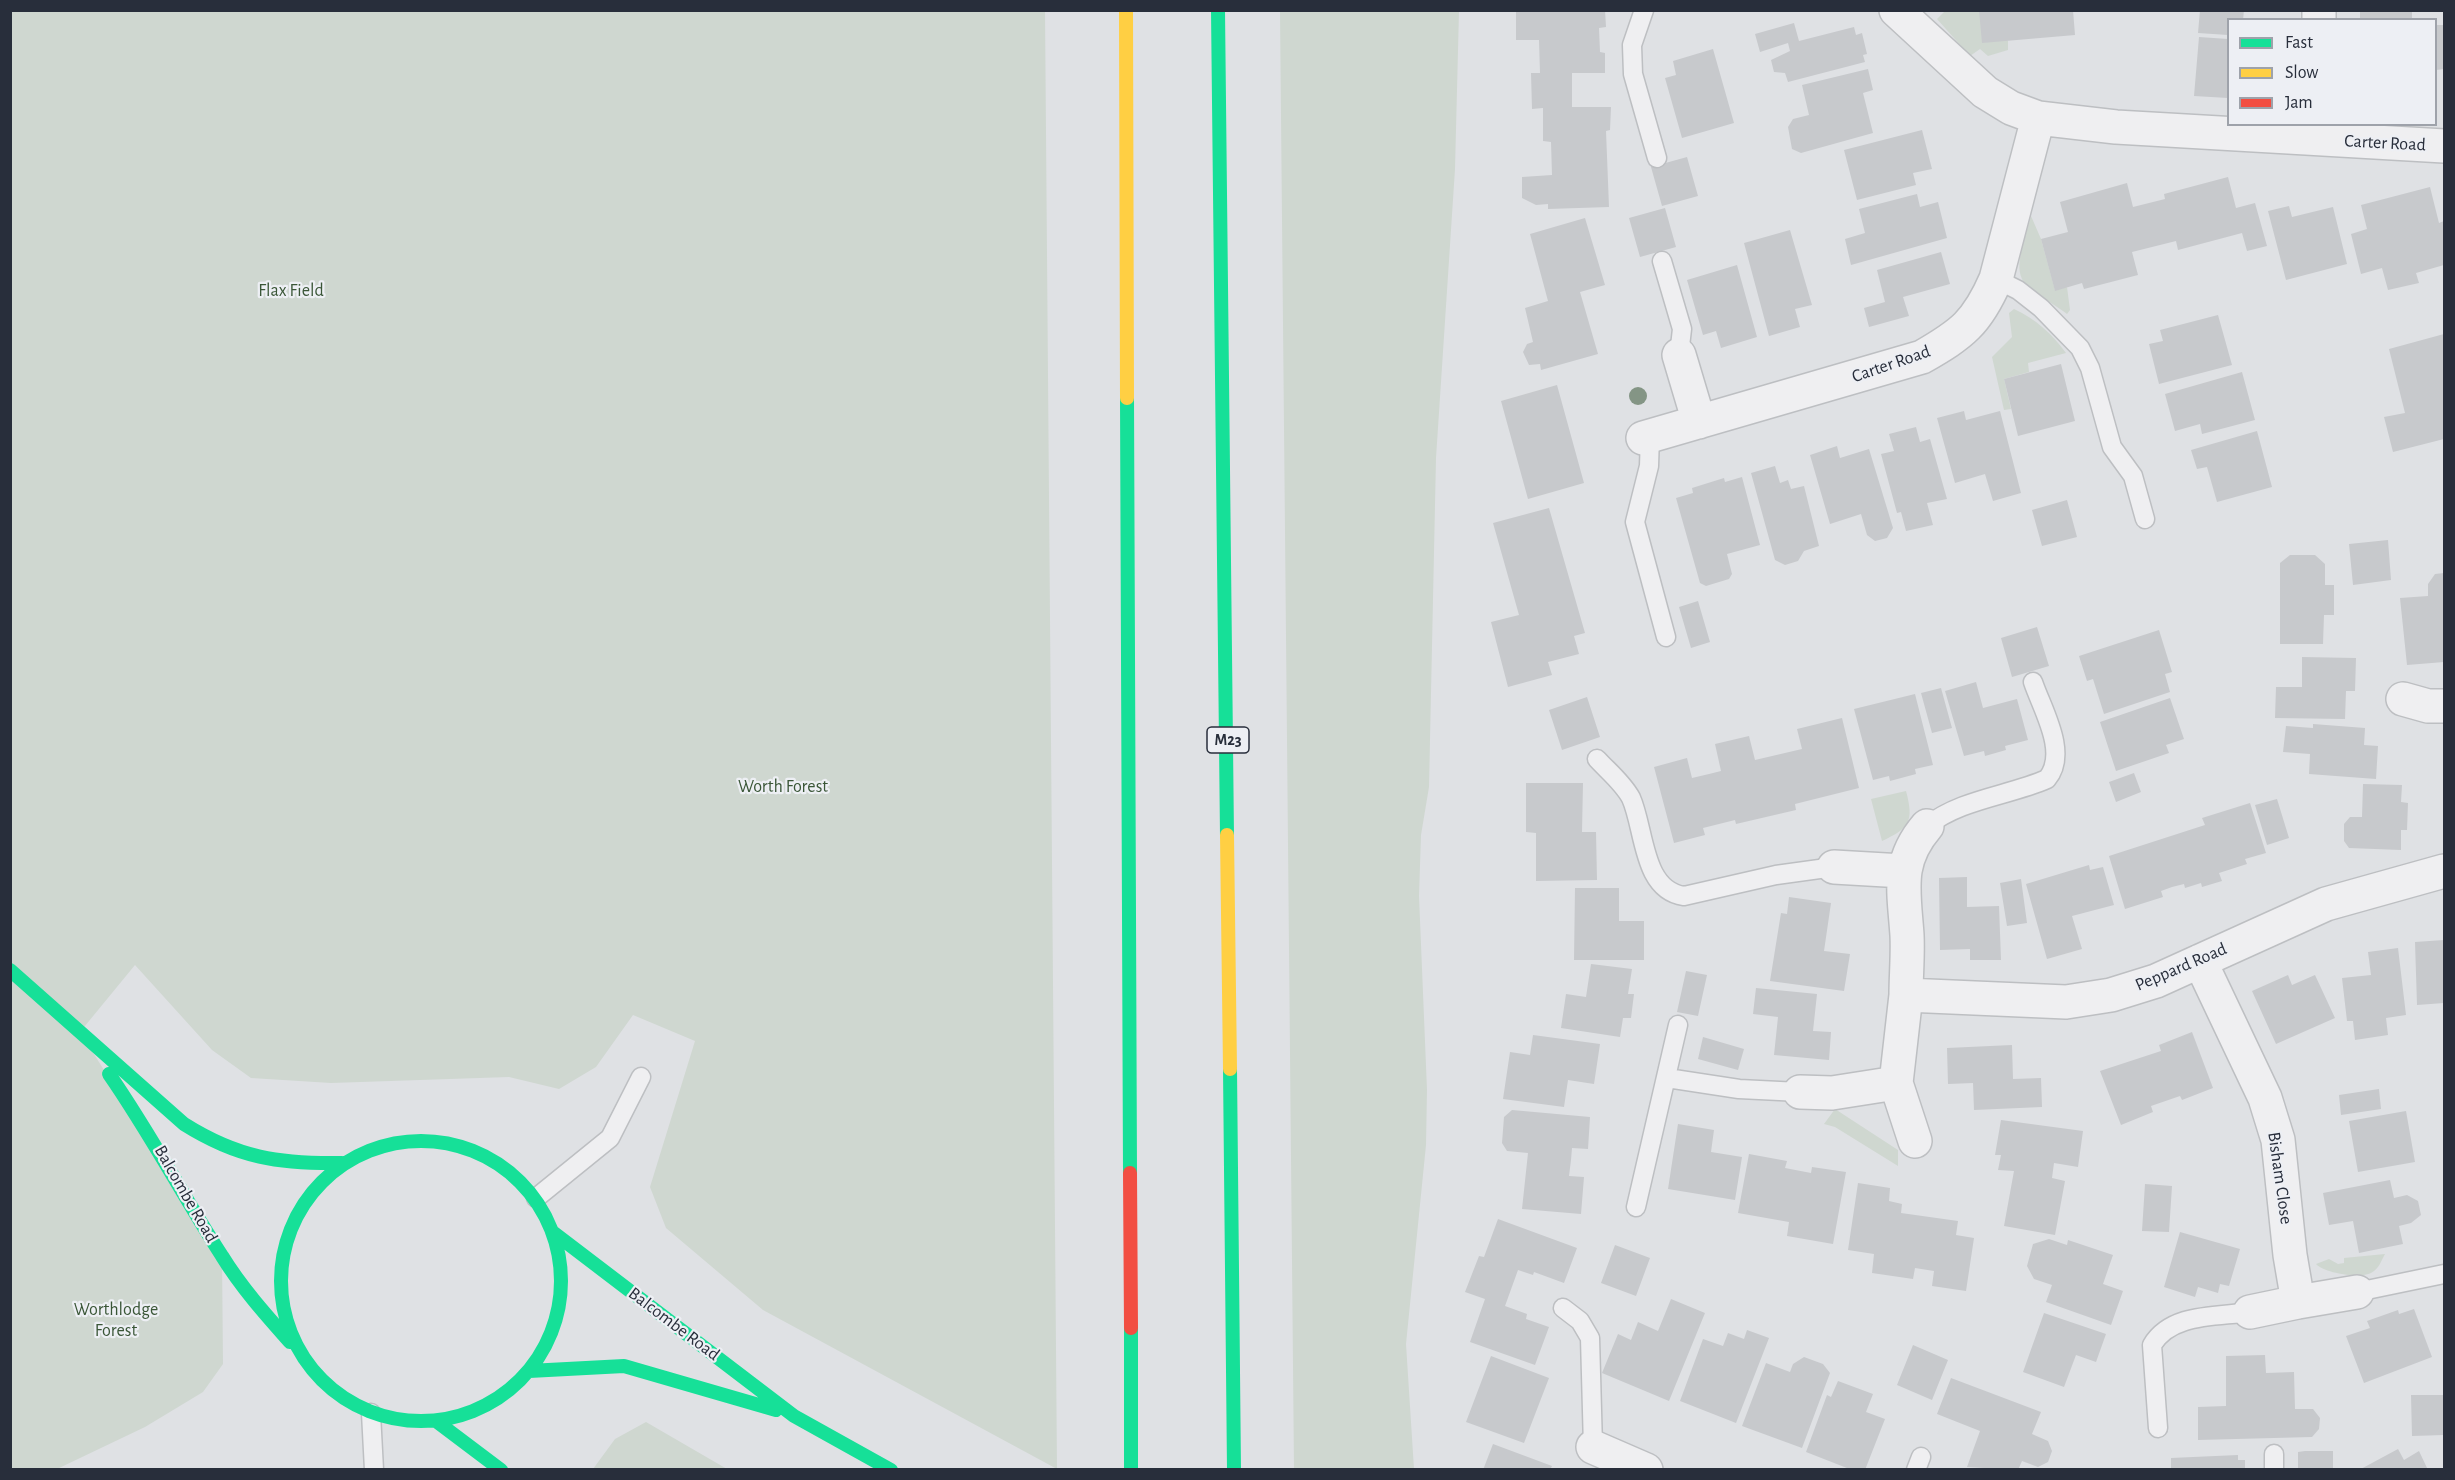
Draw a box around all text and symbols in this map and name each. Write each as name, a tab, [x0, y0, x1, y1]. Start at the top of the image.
legend	[2227, 18, 2437, 126]
text: Fast	[2285, 34, 2313, 52]
text: Slow	[2285, 64, 2318, 82]
text: Jam	[2285, 94, 2313, 112]
street label: Carter Road	[2344, 130, 2426, 156]
park label: Flax Field	[258, 280, 324, 302]
street label: Carter Road	[1849, 340, 1933, 388]
road number: M23	[1207, 727, 1249, 753]
park label: Worth Forest	[738, 776, 828, 798]
street label: Peppard Road	[2132, 938, 2230, 996]
street label: Bisham Close	[2263, 1130, 2297, 1226]
street label: Balcombe Road	[149, 1142, 223, 1246]
street label: Balcombe Road	[624, 1283, 724, 1365]
park label: Worthlodge Forest	[74, 1299, 158, 1342]

